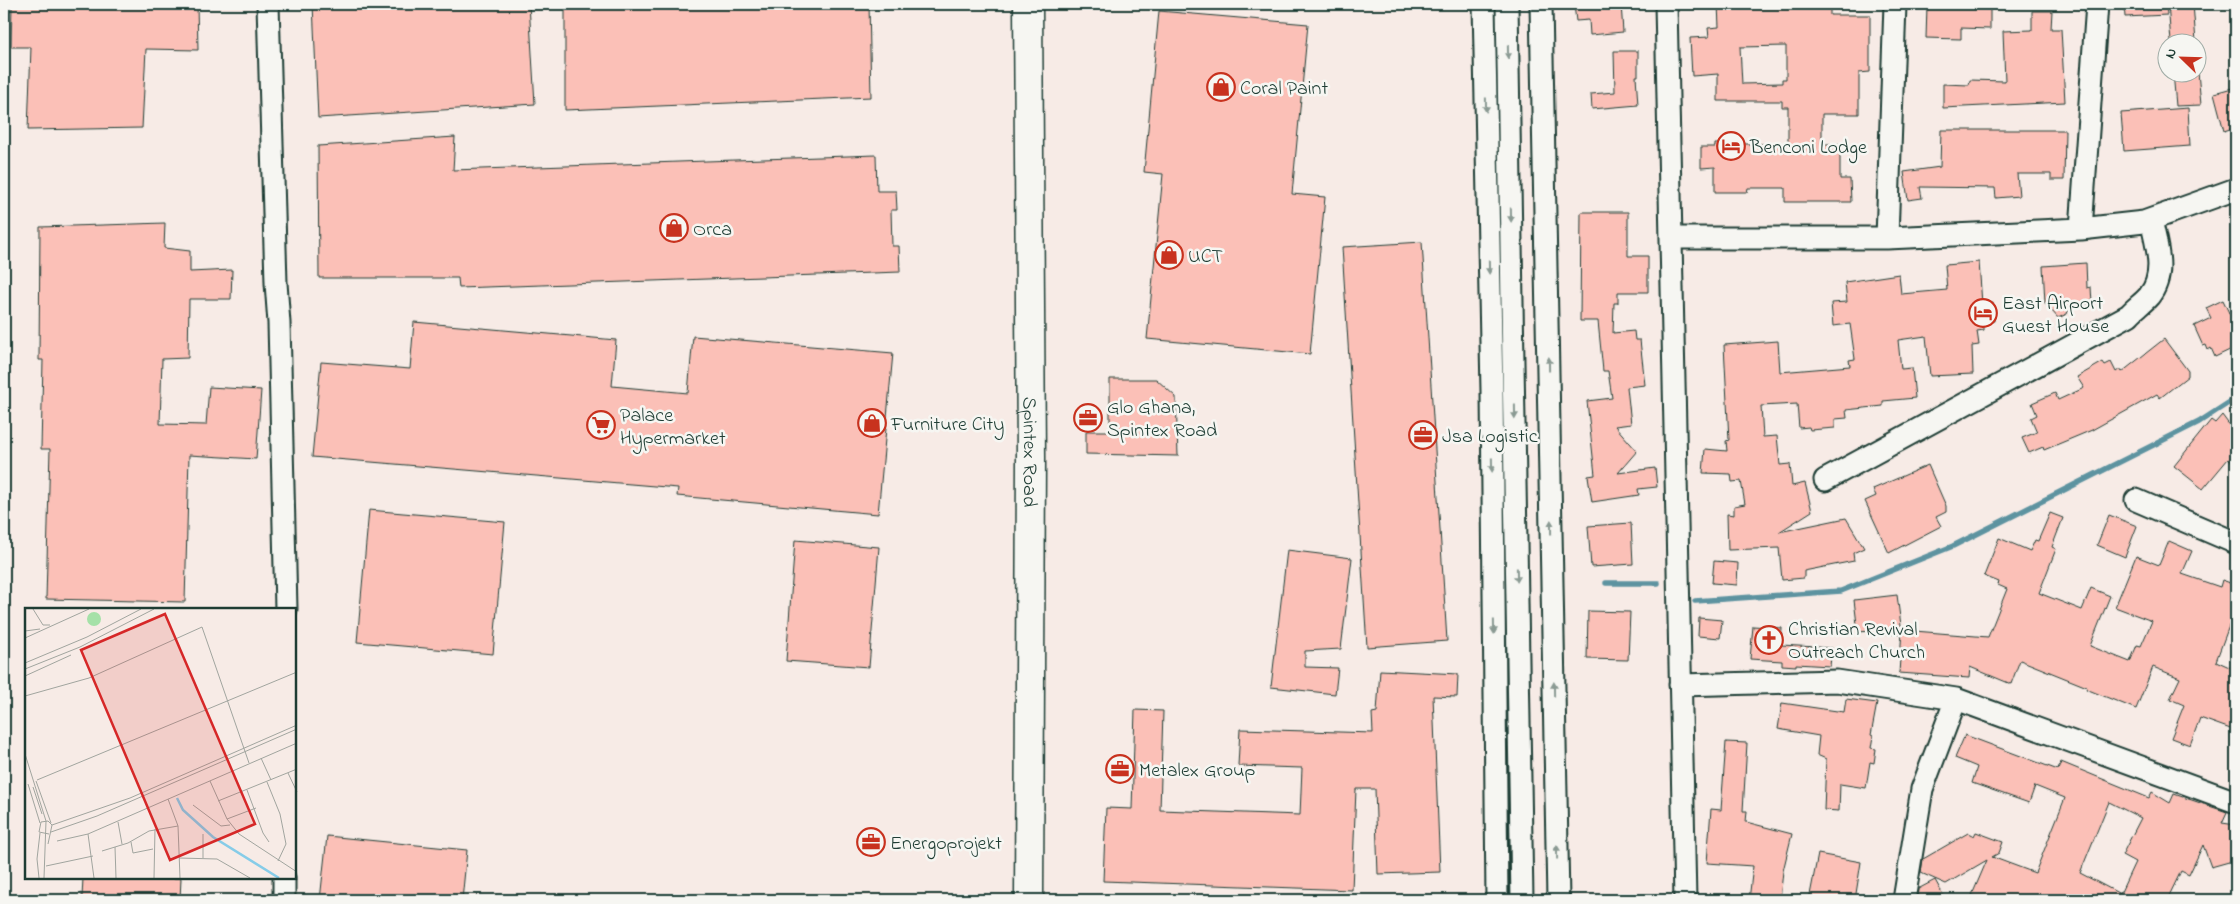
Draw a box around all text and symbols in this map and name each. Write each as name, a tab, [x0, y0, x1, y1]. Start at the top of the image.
north arrow	[2158, 32, 2208, 82]
one-way arrow	[1504, 45, 1512, 61]
text: N	[2160, 45, 2183, 62]
shop icon: Coral Paint	[1206, 72, 1236, 102]
place label: Coral Paint	[1240, 75, 1328, 104]
one-way arrow	[1482, 97, 1490, 113]
hotel icon: Benconi Lodge	[1716, 131, 1746, 161]
place label: Benconi Lodge	[1749, 134, 1867, 164]
one-way arrow	[1507, 207, 1515, 223]
shop icon: Orca	[659, 213, 689, 243]
place label: Orca	[693, 216, 732, 245]
shop icon: UCT	[1154, 240, 1184, 270]
place label: UCT	[1188, 243, 1223, 272]
one-way arrow	[1485, 260, 1493, 276]
place label: East Airport Guest House	[2002, 290, 2109, 342]
hotel icon: East Airport Guest House	[1968, 298, 1998, 328]
one-way arrow	[1544, 356, 1552, 372]
place label: Glo Ghana, Spintex Road	[1107, 394, 1217, 446]
street label: Spintex Road	[1014, 397, 1043, 507]
place label: Palace Hypermarket	[620, 402, 726, 454]
office icon: Glo Ghana, Spintex Road	[1073, 403, 1103, 433]
one-way arrow	[1511, 405, 1519, 421]
shop icon: Furniture City	[857, 408, 887, 438]
supermarket icon: Palace Hypermarket	[586, 410, 616, 440]
place label: Furniture City	[890, 411, 1004, 440]
office icon: Jsa Logistic	[1408, 420, 1438, 450]
place label: Jsa Logistic	[1442, 423, 1538, 453]
one-way arrow	[1488, 457, 1496, 473]
one-way arrow	[1547, 518, 1555, 534]
one-way arrow	[1513, 567, 1521, 583]
inset map	[25, 608, 296, 879]
place label: Christian Revival Outreach Church	[1788, 616, 1925, 668]
one-way arrow	[1490, 620, 1498, 636]
church icon: Christian Revival Outreach Church	[1754, 625, 1784, 655]
one-way arrow	[1550, 681, 1558, 697]
office icon: Metalex Group	[1105, 754, 1135, 784]
place label: Metalex Group	[1139, 757, 1255, 786]
office icon: Energoprojekt	[856, 827, 886, 857]
place label: Energoprojekt	[890, 830, 1002, 860]
one-way arrow	[1553, 843, 1561, 859]

